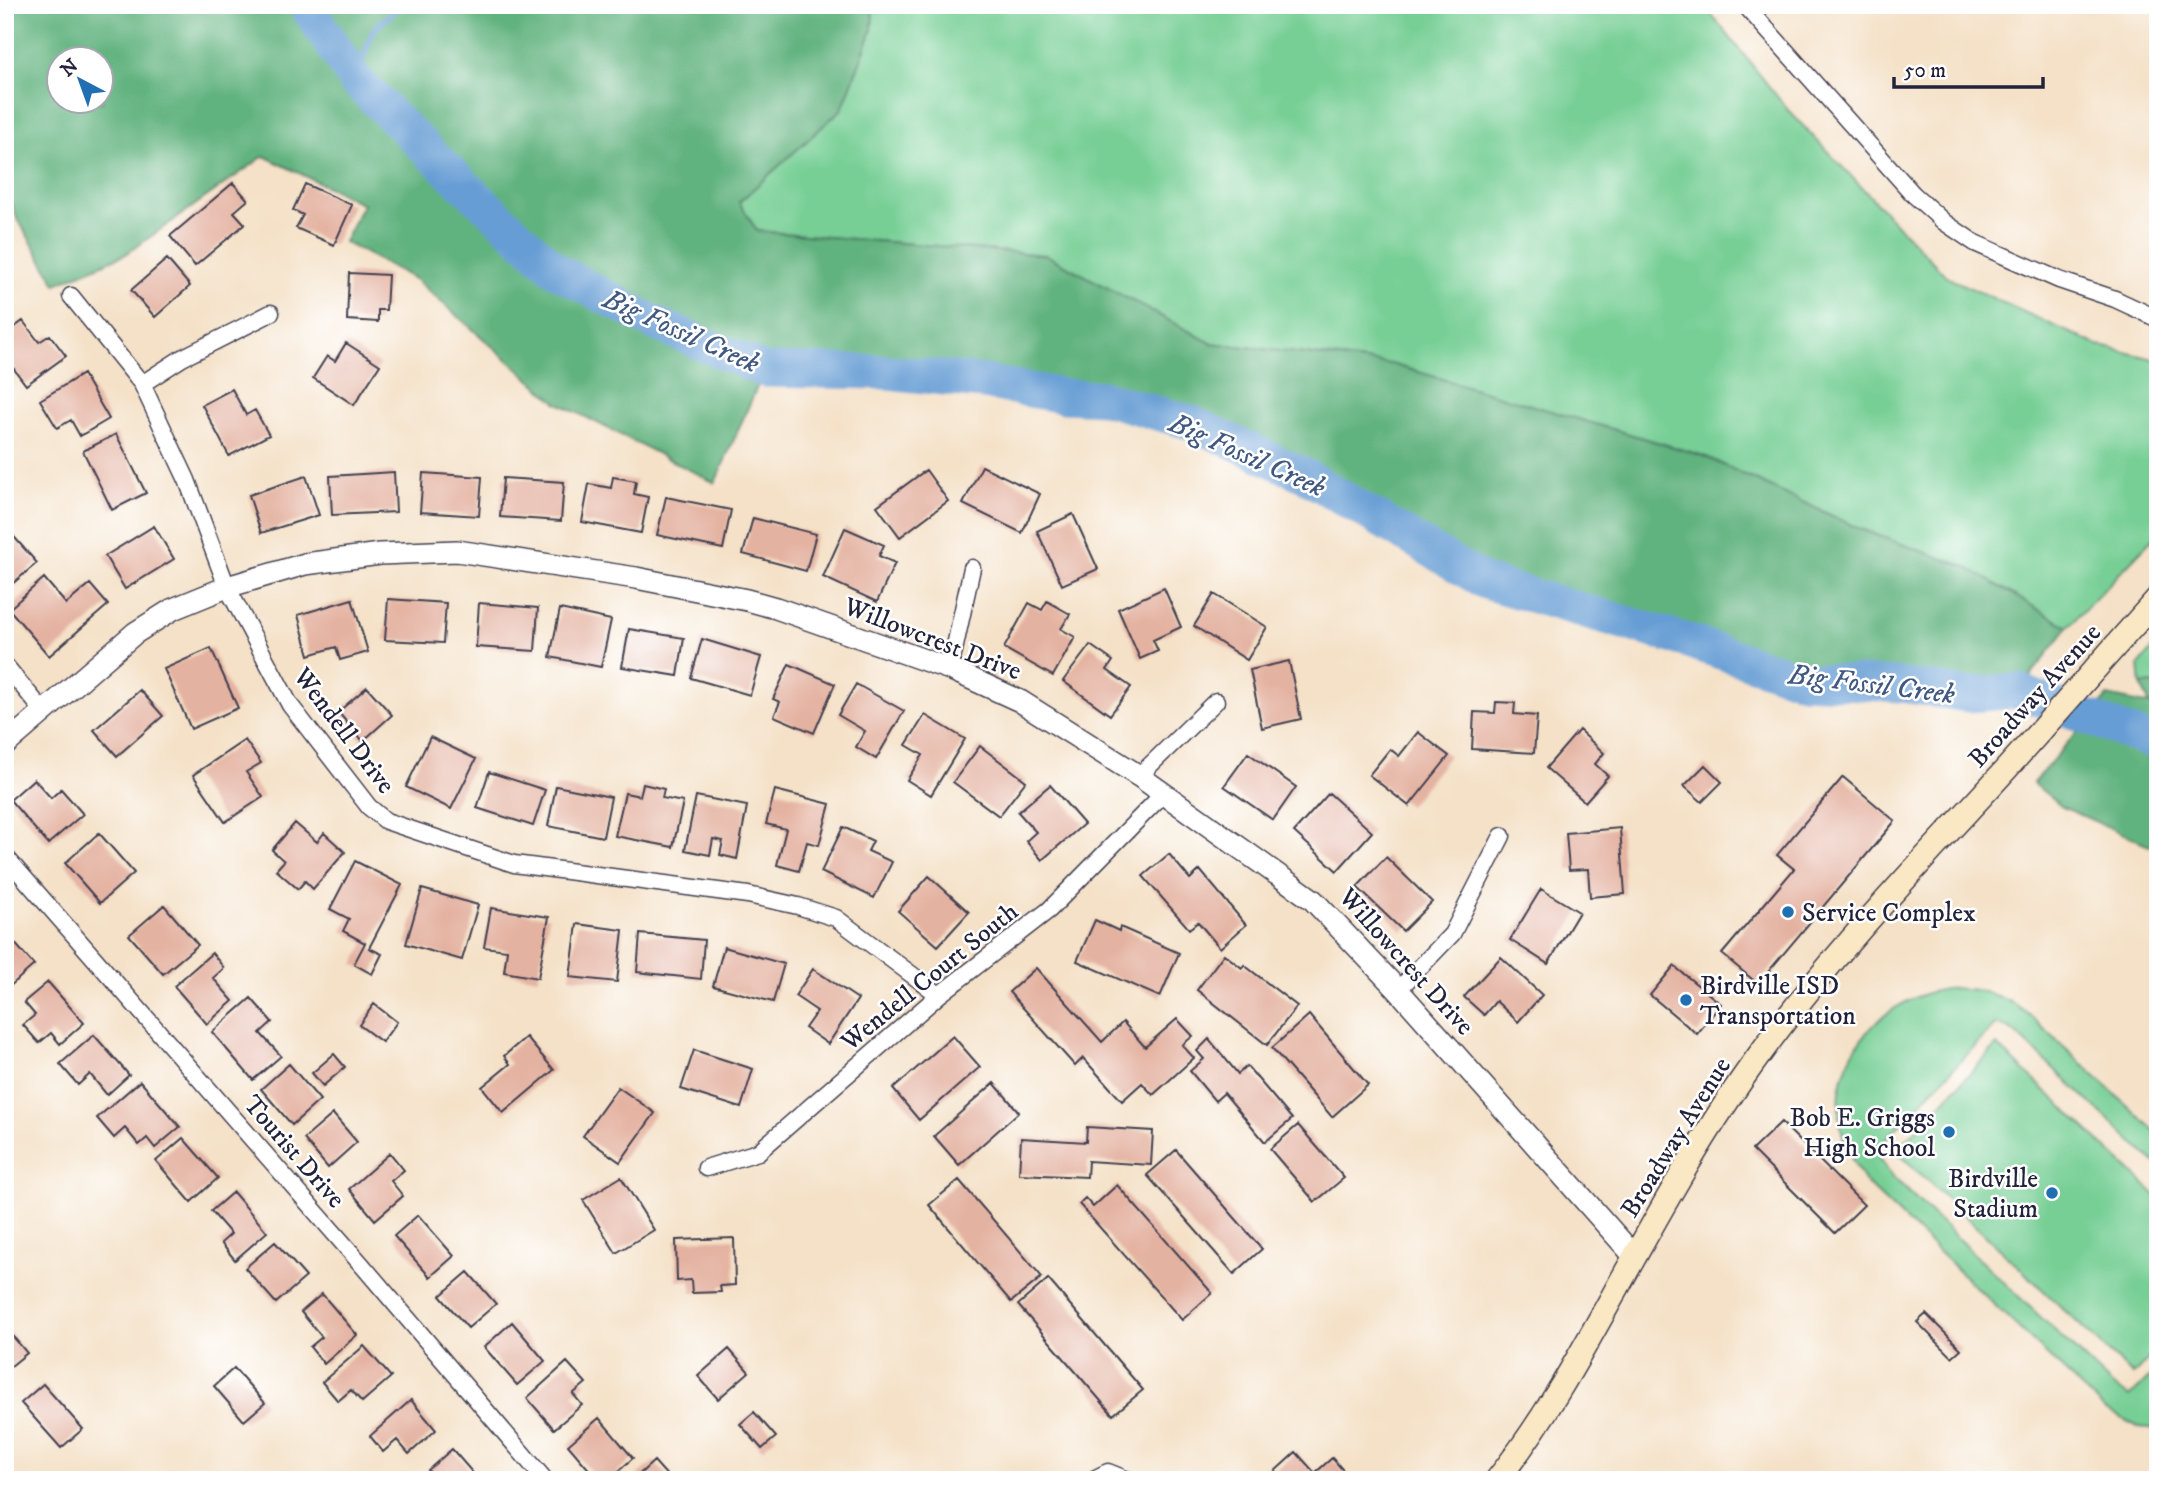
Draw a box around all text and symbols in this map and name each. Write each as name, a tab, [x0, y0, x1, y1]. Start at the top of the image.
north arrow	[46, 46, 116, 116]
scale bar	[1894, 46, 2042, 90]
text: N	[56, 54, 84, 82]
text: 50 m	[1904, 58, 1946, 84]
water label: Big Fossil Creek	[597, 281, 765, 381]
water label: Big Fossil Creek	[1163, 405, 1331, 505]
street label: Willowcrest Drive	[838, 590, 1026, 688]
street label: Broadway Avenue	[1962, 617, 2109, 775]
water label: Big Fossil Creek	[1786, 657, 1957, 712]
street label: Wendell Drive	[285, 660, 402, 801]
street label: Willowcrest Drive	[1330, 881, 1481, 1043]
street label: Wendell Court South	[834, 895, 1026, 1059]
place label: Service Complex	[1802, 897, 1976, 930]
marker: Service Complex	[1780, 904, 1796, 920]
place label: Birdville ISD Transportation	[1700, 970, 1856, 1033]
marker: Birdville ISD Transportation	[1678, 992, 1694, 1008]
street label: Broadway Avenue	[1614, 1051, 1739, 1224]
street label: Tourist Drive	[236, 1089, 352, 1215]
place label: Bob E. Griggs High School	[1789, 1102, 1935, 1165]
marker: Bob E. Griggs High School	[1941, 1124, 1957, 1140]
place label: Birdville Stadium	[1948, 1163, 2038, 1226]
marker: Birdville Stadium	[2044, 1185, 2060, 1201]

